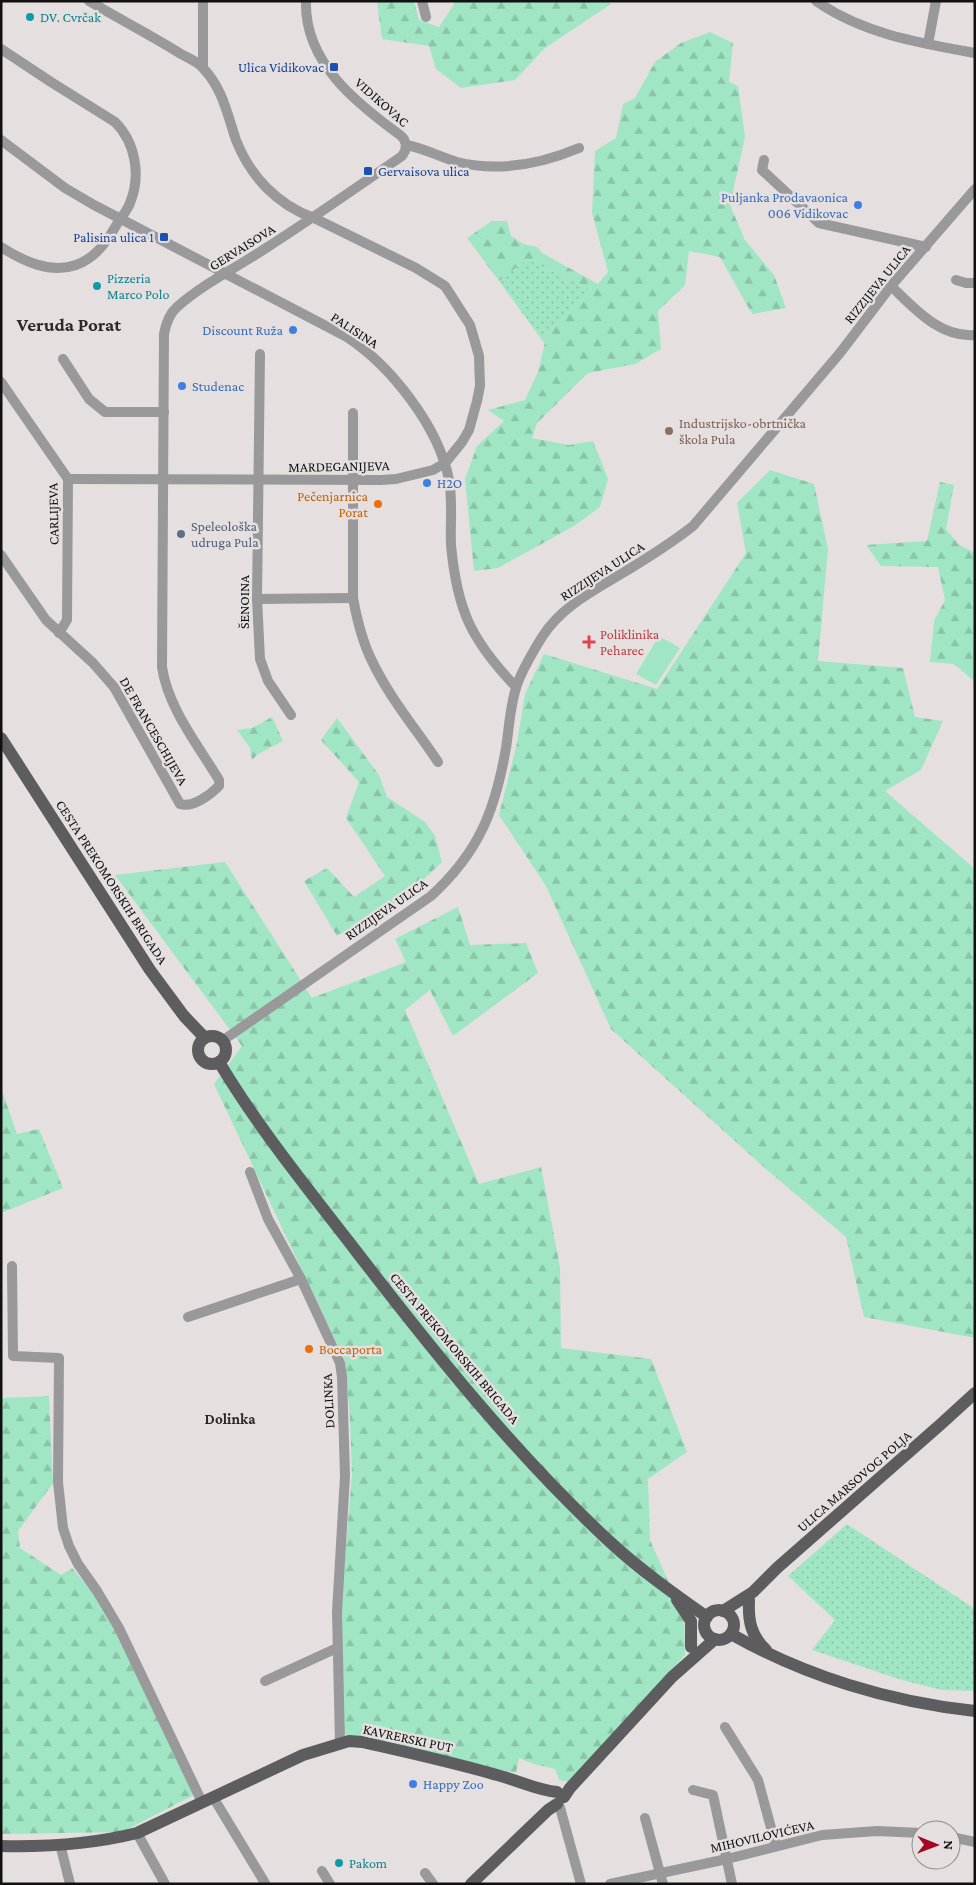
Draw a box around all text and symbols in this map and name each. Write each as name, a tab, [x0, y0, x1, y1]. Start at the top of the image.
place label: DV. Cvrčak	[40, 9, 101, 25]
marker: DV. Cvrčak	[24, 11, 36, 23]
place label: Ulica Vidikovac	[238, 59, 324, 75]
marker: Ulica Vidikovac	[328, 61, 340, 73]
street label: VIDIKOVAC	[352, 74, 412, 130]
place label: Gervaisova ulica	[378, 163, 470, 179]
marker: Gervaisova ulica	[362, 165, 374, 177]
place label: Puljanka Prodavaonica 006 Vidikovac	[721, 189, 849, 221]
marker: Puljanka Prodavaonica 006 Vidikovac	[852, 199, 864, 211]
street label: GERVAISOVA	[206, 220, 278, 274]
place label: Palisina ulica 1	[73, 229, 154, 245]
marker: Palisina ulica 1	[158, 231, 170, 243]
street label: RIZZIJEVA ULICA	[840, 241, 914, 327]
place label: Pizzeria Marco Polo	[107, 270, 169, 302]
marker: Pizzeria Marco Polo	[91, 280, 103, 292]
street label: PALISINA	[328, 309, 382, 351]
district label: Veruda Porat	[16, 314, 121, 335]
place label: Discount Ruža	[202, 322, 284, 338]
marker: Discount Ruža	[287, 324, 299, 336]
place label: Studenac	[192, 378, 244, 394]
marker: Studenac	[176, 380, 188, 392]
place label: Industrijsko-obrtnička škola Pula	[679, 415, 807, 447]
marker: Industrijsko-obrtnička škola Pula	[663, 425, 675, 437]
street label: MARDEGANIJEVA	[288, 457, 390, 475]
place label: H2O	[437, 475, 462, 491]
marker: H2O	[421, 477, 433, 489]
street label: CARLIJEVA	[44, 483, 62, 545]
place label: Pečenjarnica Porat	[297, 488, 369, 520]
marker: Pečenjarnica Porat	[372, 498, 384, 510]
place label: Speleološka udruga Pula	[191, 518, 259, 550]
marker: Speleološka udruga Pula	[175, 528, 187, 540]
street label: RIZZIJEVA ULICA	[557, 538, 647, 604]
street label: ŠENOINA	[236, 575, 252, 629]
place label: Poliklinika Peharec	[600, 626, 660, 658]
marker: Poliklinika Peharec	[582, 635, 596, 649]
street label: DE FRANCESCHIJEVA	[117, 674, 191, 788]
street label: CESTA PREKOMORSKIH BRIGADA	[53, 797, 171, 967]
street label: RIZZIJEVA ULICA	[342, 875, 430, 943]
street label: CESTA PREKOMORSKIH BRIGADA	[387, 1269, 523, 1427]
place label: Boccaporta	[319, 1341, 382, 1357]
marker: Boccaporta	[303, 1343, 315, 1355]
street label: DOLINKA	[319, 1373, 337, 1429]
district label: Dolinka	[205, 1411, 256, 1427]
street label: ULICA MARSOVOG POLJA	[794, 1427, 914, 1535]
street label: KAVRERSKI PUT	[362, 1721, 455, 1755]
place label: Happy Zoo	[423, 1776, 484, 1792]
marker: Happy Zoo	[407, 1778, 419, 1790]
street label: MIHOVILOVIĆEVA	[709, 1816, 815, 1856]
north arrow	[911, 1820, 961, 1870]
text: N	[941, 1840, 957, 1851]
place label: Pakom	[349, 1855, 387, 1871]
marker: Pakom	[333, 1857, 345, 1869]

